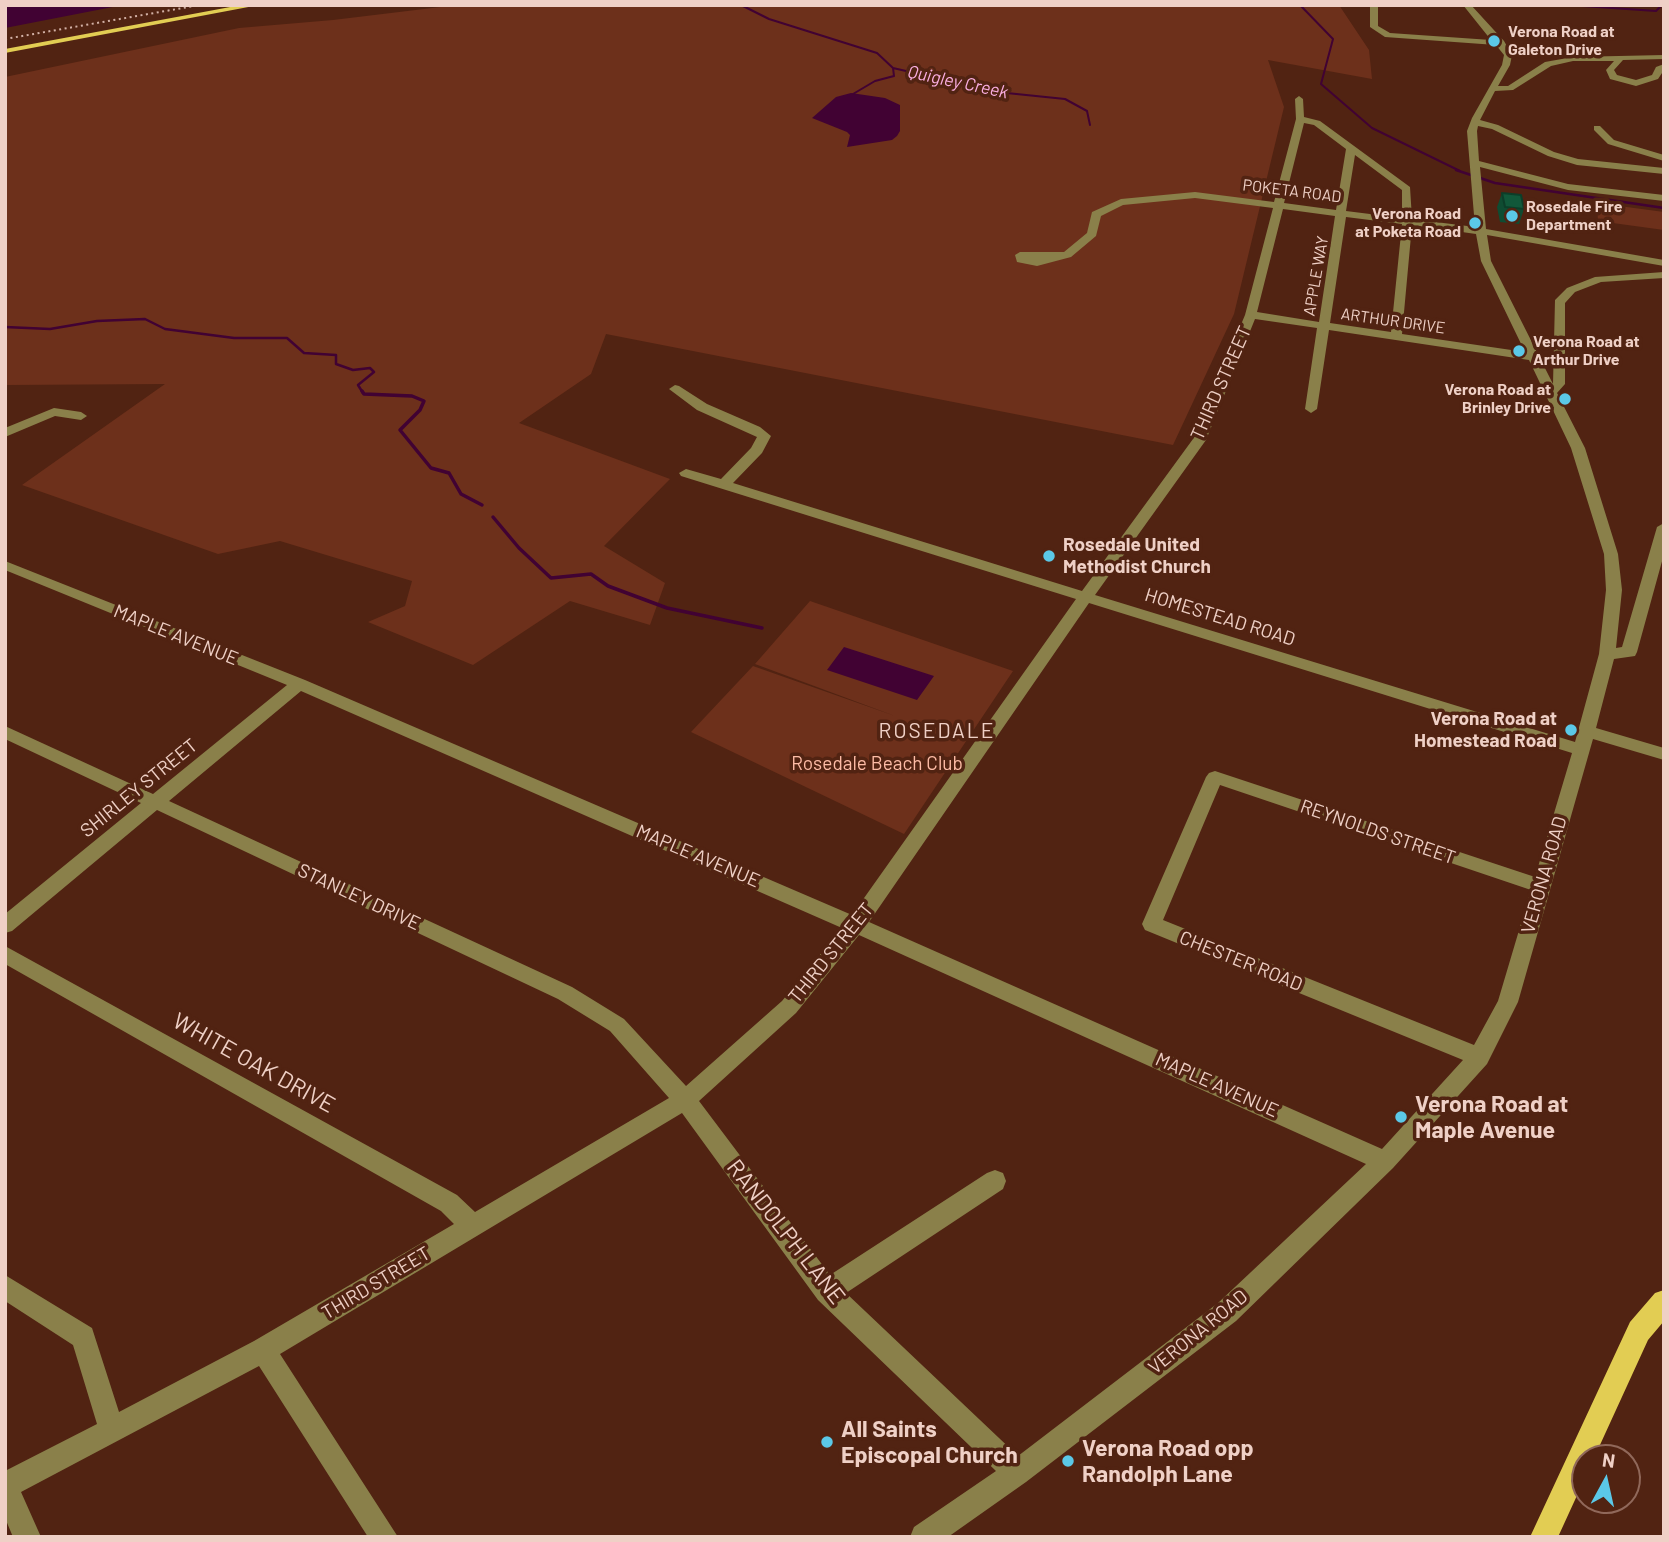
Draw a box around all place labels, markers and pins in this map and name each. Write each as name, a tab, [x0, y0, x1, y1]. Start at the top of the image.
place label: Verona Road at Galeton Drive	[1508, 22, 1615, 60]
marker: Verona Road at Galeton Drive	[1486, 33, 1502, 49]
place label: Rosedale Fire Department	[1526, 197, 1622, 235]
place label: Verona Road at Poketa Road	[1355, 204, 1461, 242]
marker: Rosedale Fire Department	[1504, 208, 1520, 224]
marker: Verona Road at Poketa Road	[1467, 215, 1483, 231]
place label: Verona Road at Arthur Drive	[1533, 332, 1640, 370]
marker: Verona Road at Arthur Drive	[1511, 343, 1527, 359]
place label: Verona Road at Brinley Drive	[1444, 380, 1551, 418]
marker: Verona Road at Brinley Drive	[1557, 391, 1573, 407]
place label: Rosedale United Methodist Church	[1063, 534, 1211, 578]
marker: Rosedale United Methodist Church	[1041, 548, 1057, 564]
place label: Verona Road at Homestead Road	[1414, 708, 1557, 752]
marker: Verona Road at Homestead Road	[1563, 722, 1579, 738]
place label: Verona Road at Maple Avenue	[1415, 1090, 1568, 1144]
marker: Verona Road at Maple Avenue	[1393, 1109, 1409, 1125]
place label: All Saints Episcopal Church	[841, 1415, 1018, 1469]
marker: All Saints Episcopal Church	[819, 1434, 835, 1450]
place label: Verona Road opp Randolph Lane	[1082, 1434, 1254, 1488]
marker: Verona Road opp Randolph Lane	[1060, 1453, 1076, 1469]

